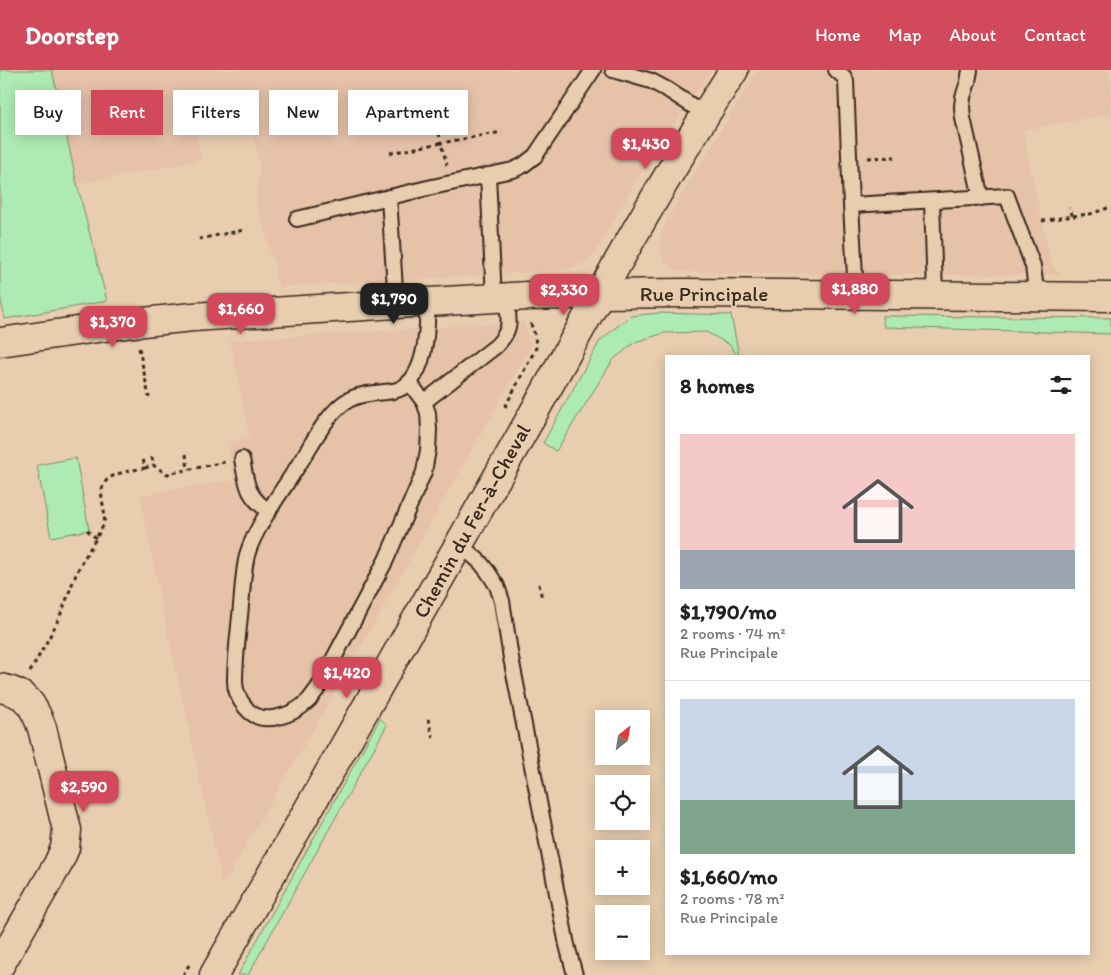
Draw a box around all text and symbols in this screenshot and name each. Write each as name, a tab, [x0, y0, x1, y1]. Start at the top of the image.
text: Doorstep	[25, 21, 119, 50]
text: Home	[815, 24, 861, 46]
text: Map	[889, 24, 922, 46]
text: About	[950, 24, 996, 46]
text: Contact	[1024, 24, 1086, 46]
chip: Buy	[15, 90, 81, 135]
chip: Rent	[91, 90, 163, 135]
chip: Filters	[173, 90, 259, 135]
chip: New	[269, 90, 338, 135]
chip: Apartment	[348, 90, 468, 135]
pin: $1,430	[605, 128, 687, 170]
text: $1,430	[622, 134, 670, 153]
pin: $1,880	[814, 272, 896, 315]
pin: $2,330	[523, 274, 605, 316]
text: $1,880	[832, 279, 878, 298]
text: $2,330	[540, 280, 588, 299]
street label: Rue Principale	[640, 281, 768, 306]
pin: $1,790	[353, 282, 435, 325]
text: $1,790	[371, 289, 417, 308]
pin: $1,660	[200, 292, 282, 335]
text: $1,660	[218, 299, 264, 318]
pin: $1,370	[72, 306, 154, 348]
text: $1,370	[90, 312, 136, 331]
icon: filters	[1047, 371, 1075, 399]
text: 8 homes	[680, 373, 755, 398]
street label: Chemin du Fer-à-Cheval	[408, 419, 535, 622]
icon: home	[833, 466, 923, 556]
text: $1,790/mo	[680, 599, 777, 624]
text: 2 rooms · 74 m²	[680, 624, 785, 643]
text: Rue Principale	[680, 643, 778, 662]
pin: $1,420	[306, 656, 388, 699]
text: $1,420	[323, 663, 371, 682]
north arrow	[595, 710, 650, 765]
map controls	[595, 710, 650, 960]
icon: home	[833, 732, 923, 822]
pin: $2,590	[43, 770, 125, 813]
button: locate	[595, 775, 650, 830]
text: $2,590	[61, 777, 107, 796]
button: +	[595, 840, 650, 895]
text: $1,660/mo	[680, 864, 778, 889]
text: 2 rooms · 78 m²	[680, 889, 785, 908]
button: −	[595, 905, 650, 960]
text: Rue Principale	[680, 908, 778, 927]

